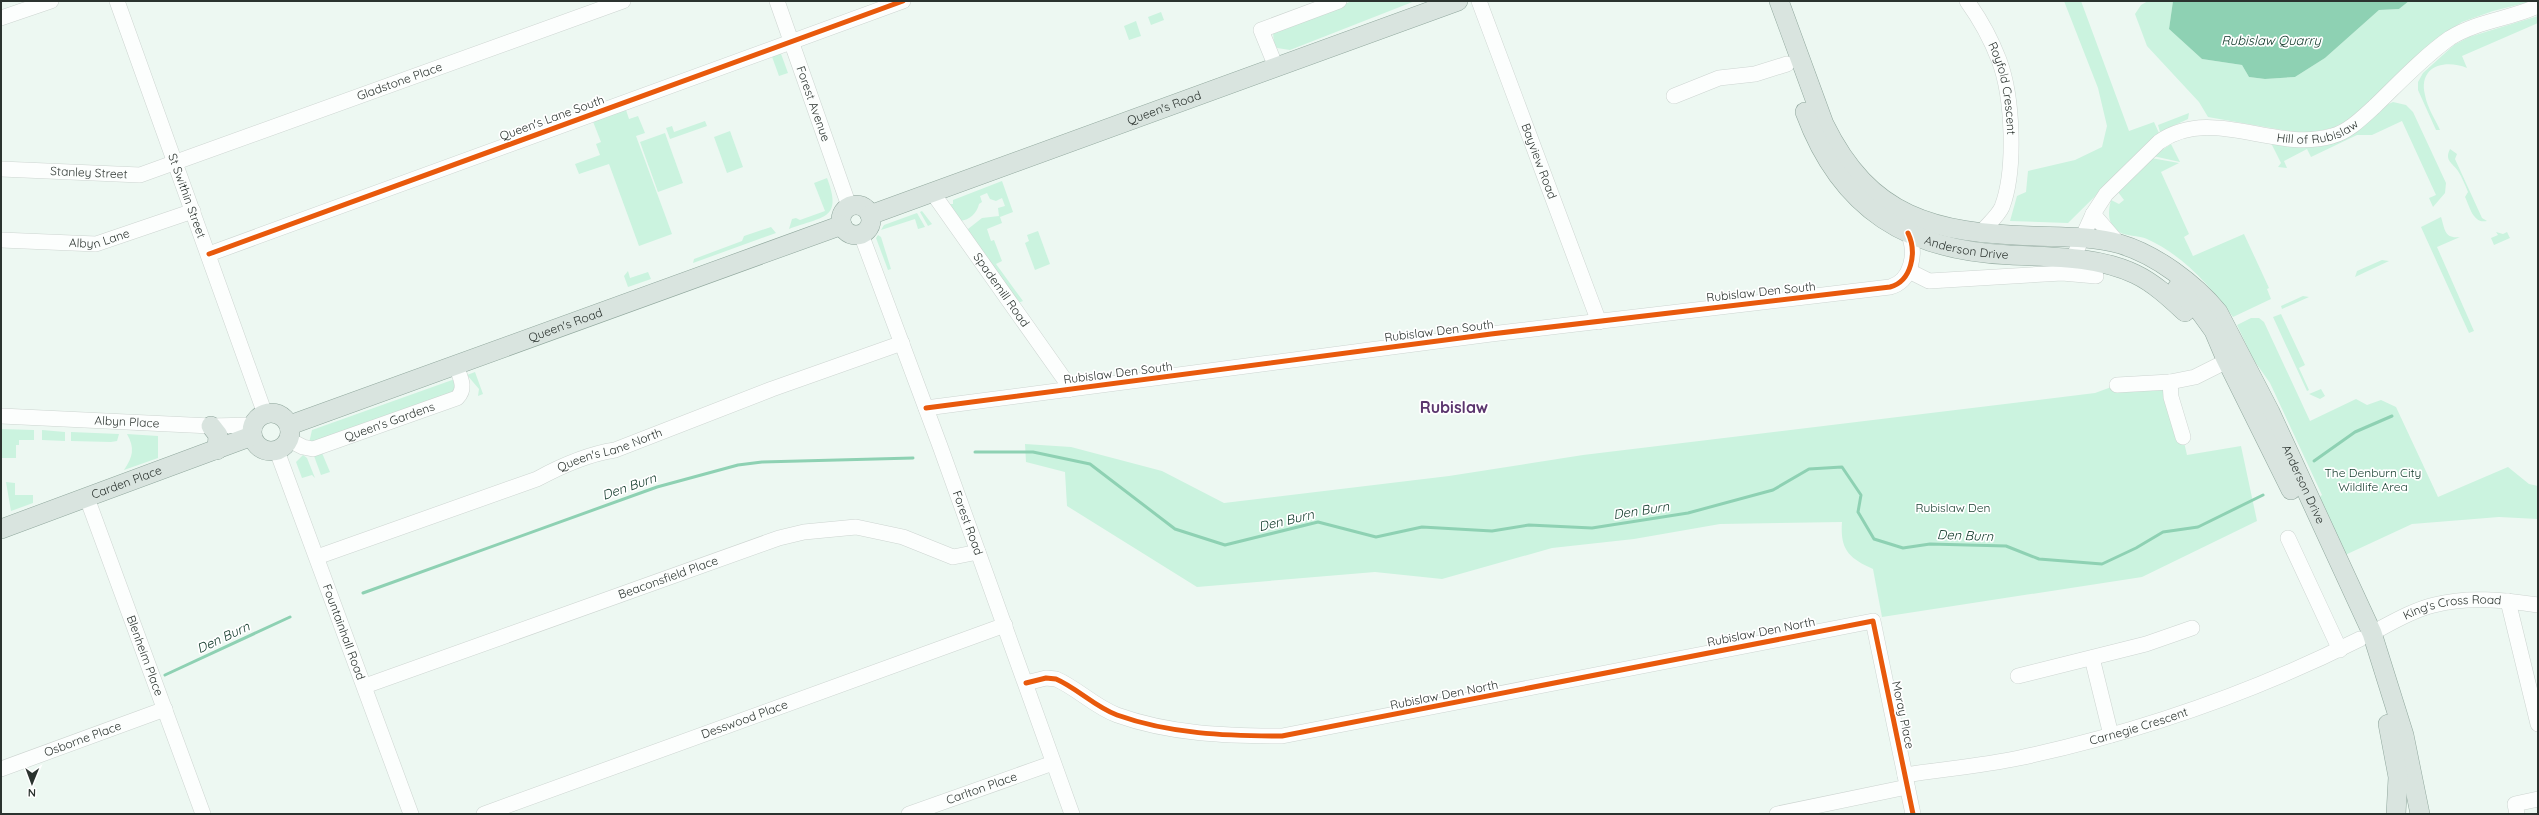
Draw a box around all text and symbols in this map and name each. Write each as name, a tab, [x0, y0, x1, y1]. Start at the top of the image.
water label: Rubislaw Quarry	[2221, 32, 2321, 48]
street label: Royfold Crescent	[1985, 39, 2019, 135]
street label: Gladstone Place	[355, 59, 444, 103]
street label: Forest Avenue	[793, 64, 834, 144]
street label: Queen's Road	[1125, 87, 1203, 128]
street label: Queen's Lane South	[497, 92, 606, 143]
street label: Hill of Rubislaw	[2276, 116, 2361, 147]
street label: Bayview Road	[1518, 121, 1560, 201]
street label: St Swithin Street	[165, 151, 209, 240]
street label: Stanley Street	[50, 163, 128, 181]
street label: Albyn Lane	[69, 225, 132, 251]
street label: Anderson Drive	[1923, 232, 2009, 262]
street label: Spademill Road	[970, 250, 1033, 330]
street label: Rubislaw Den South	[1706, 278, 1816, 305]
street label: Queen's Road	[526, 304, 604, 345]
street label: Rubislaw Den South	[1383, 316, 1494, 345]
street label: Rubislaw Den South	[1062, 358, 1173, 387]
district label: Rubislaw	[1420, 397, 1488, 417]
street label: Queen's Gardens	[342, 398, 437, 444]
street label: Albyn Place	[94, 412, 160, 431]
street label: Queen's Lane North	[555, 424, 664, 475]
street label: Anderson Drive	[2279, 442, 2329, 526]
street label: Carden Place	[89, 462, 164, 502]
park label: The Denburn City Wildlife Area	[2325, 465, 2421, 494]
water label: Den Burn	[600, 469, 659, 503]
street label: Forest Road	[950, 488, 987, 557]
water label: Den Burn	[1612, 498, 1670, 522]
park label: Rubislaw Den	[1916, 500, 1990, 515]
water label: Den Burn	[1257, 506, 1316, 534]
water label: Den Burn	[1937, 526, 1994, 544]
street label: Beaconsfield Place	[616, 552, 720, 602]
street label: Fountainhall Road	[320, 582, 369, 682]
street label: King's Cross Road	[2400, 592, 2502, 623]
street label: Blenheim Place	[124, 613, 167, 698]
street label: Rubislaw Den North	[1706, 614, 1816, 649]
water label: Den Burn	[194, 618, 252, 656]
street label: Rubislaw Den North	[1389, 677, 1499, 712]
street label: Moray Place	[1889, 679, 1918, 751]
street label: Desswood Place	[699, 696, 790, 742]
street label: Carnegie Crescent	[2088, 704, 2190, 748]
street label: Osborne Place	[42, 718, 123, 760]
north arrow	[12, 763, 52, 803]
street label: Carlton Place	[944, 768, 1019, 807]
text: N	[28, 786, 36, 800]

